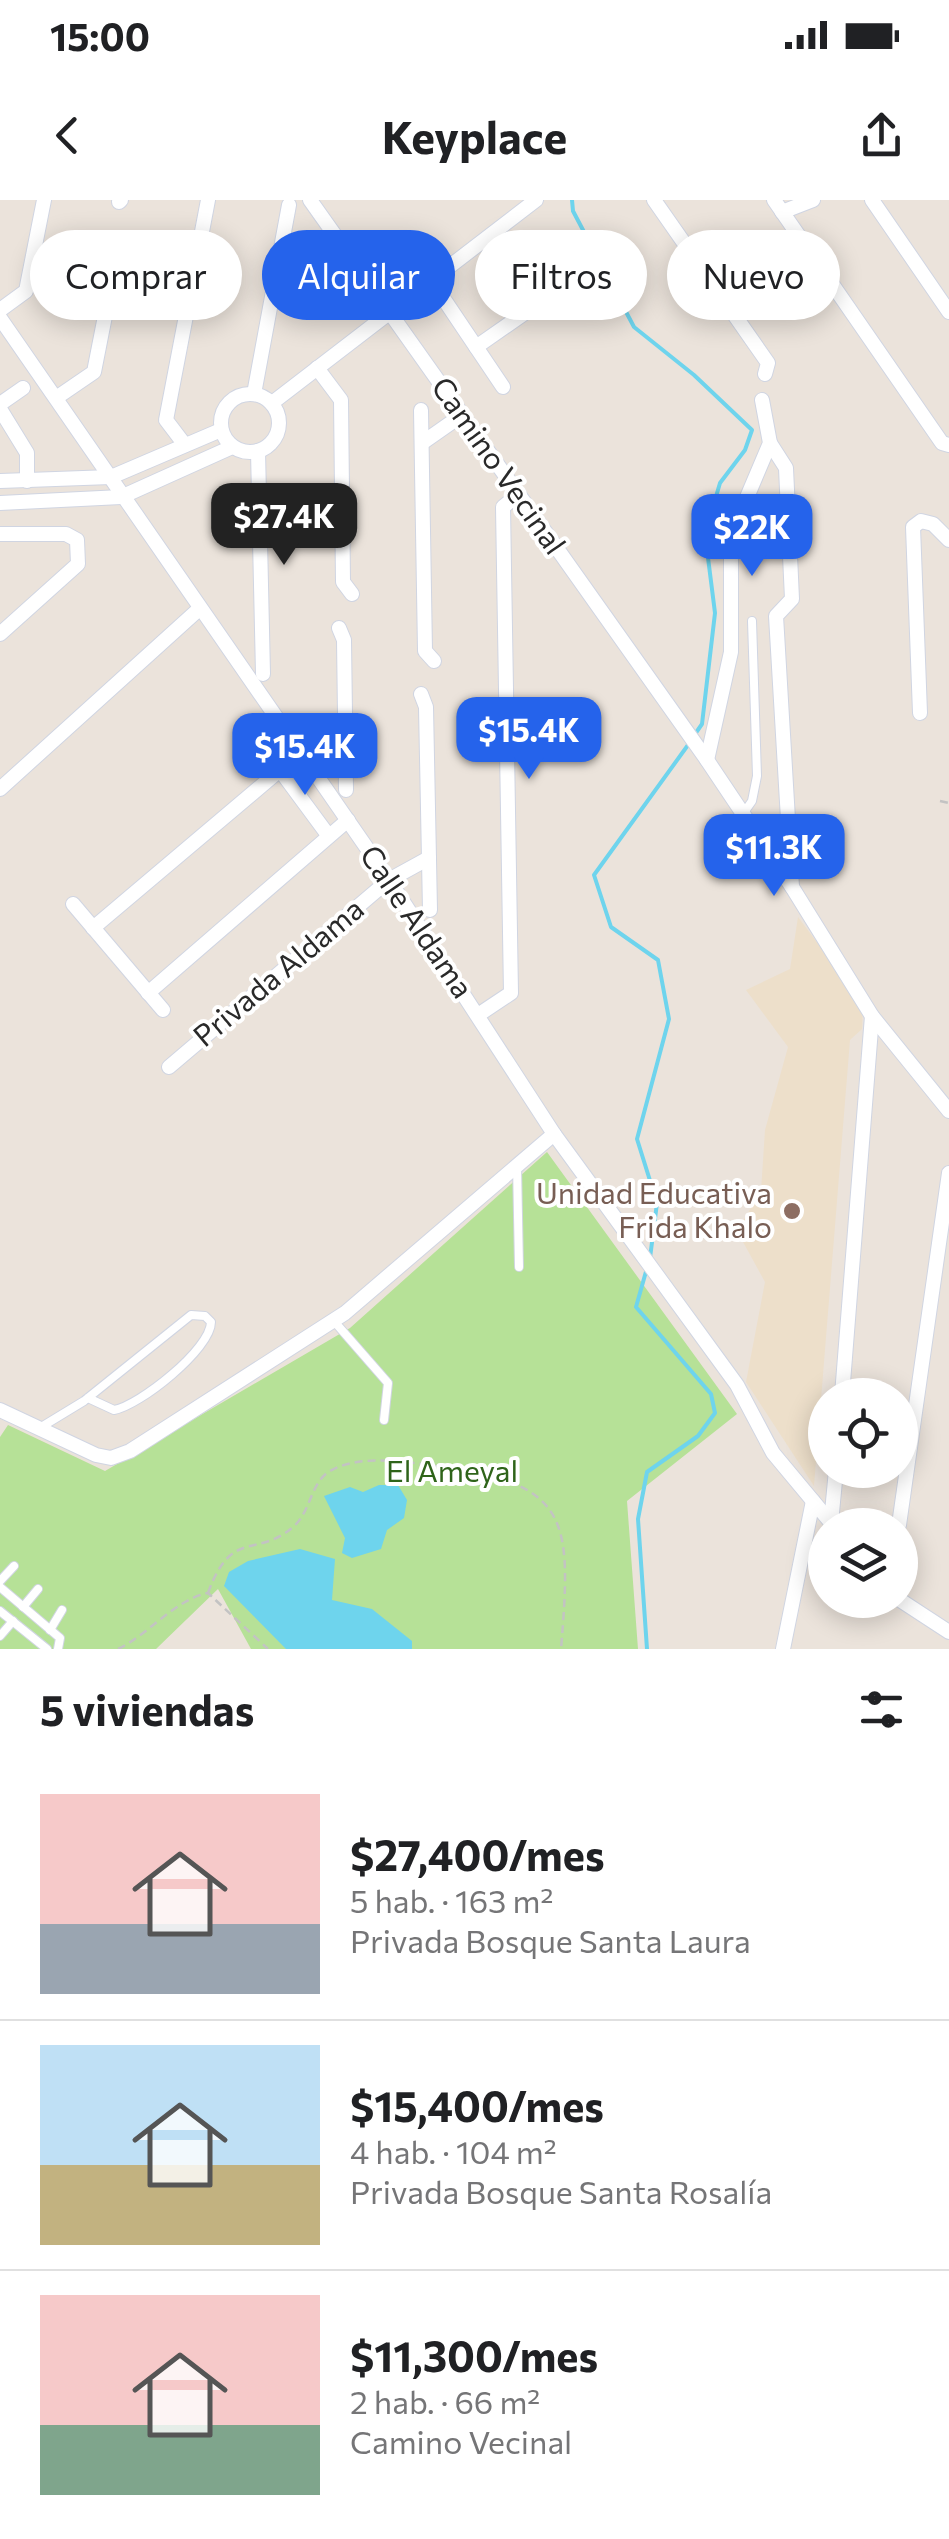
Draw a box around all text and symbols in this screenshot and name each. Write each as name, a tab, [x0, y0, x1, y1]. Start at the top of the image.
text: 15:00	[50, 12, 150, 59]
icon: back	[40, 108, 95, 163]
text: Keyplace	[382, 108, 567, 163]
icon: share	[854, 108, 909, 163]
chip: Comprar	[30, 230, 242, 320]
chip: Alquilar	[262, 230, 455, 320]
chip: Filtros	[475, 230, 647, 320]
chip: Nuevo	[667, 230, 840, 320]
street label: Camino Vecinal	[425, 369, 575, 561]
pin: $27.4K	[203, 483, 365, 568]
pin: $22K	[693, 494, 811, 579]
text: $27.4K	[233, 495, 335, 535]
text: $22K	[713, 506, 791, 546]
pin: $15.4K	[448, 697, 610, 782]
text: $15.4K	[478, 709, 580, 749]
pin: $15.4K	[224, 713, 386, 798]
text: $15.4K	[254, 725, 356, 765]
pin: $11.3K	[693, 814, 855, 899]
text: $11.3K	[726, 826, 822, 866]
street label: Calle Aldama	[353, 837, 483, 1004]
street label: Privada Aldama	[185, 889, 370, 1053]
place label: Unidad Educativa Frida Khalo	[536, 1173, 772, 1244]
marker: Unidad Educativa Frida Khalo	[781, 1200, 803, 1222]
map controls	[808, 1378, 918, 1618]
button: locate	[808, 1378, 918, 1488]
park label: El Ameyal	[386, 1451, 518, 1488]
button: layers	[808, 1508, 918, 1618]
icon: filters	[854, 1682, 909, 1737]
text: 5 viviendas	[40, 1683, 254, 1735]
text: $27,400/mes	[350, 1828, 604, 1880]
icon: home	[120, 1834, 240, 1954]
text: 5 hab. · 163 m²	[350, 1880, 553, 1920]
text: Privada Bosque Santa Laura	[350, 1920, 751, 1960]
text: $15,400/mes	[350, 2079, 604, 2131]
icon: home	[120, 2085, 240, 2205]
text: 4 hab. · 104 m²	[350, 2131, 557, 2171]
text: Privada Bosque Santa Rosalía	[350, 2171, 772, 2211]
text: $11,300/mes	[350, 2329, 598, 2381]
icon: home	[120, 2335, 240, 2455]
text: 2 hab. · 66 m²	[350, 2381, 540, 2421]
text: Camino Vecinal	[350, 2421, 572, 2461]

